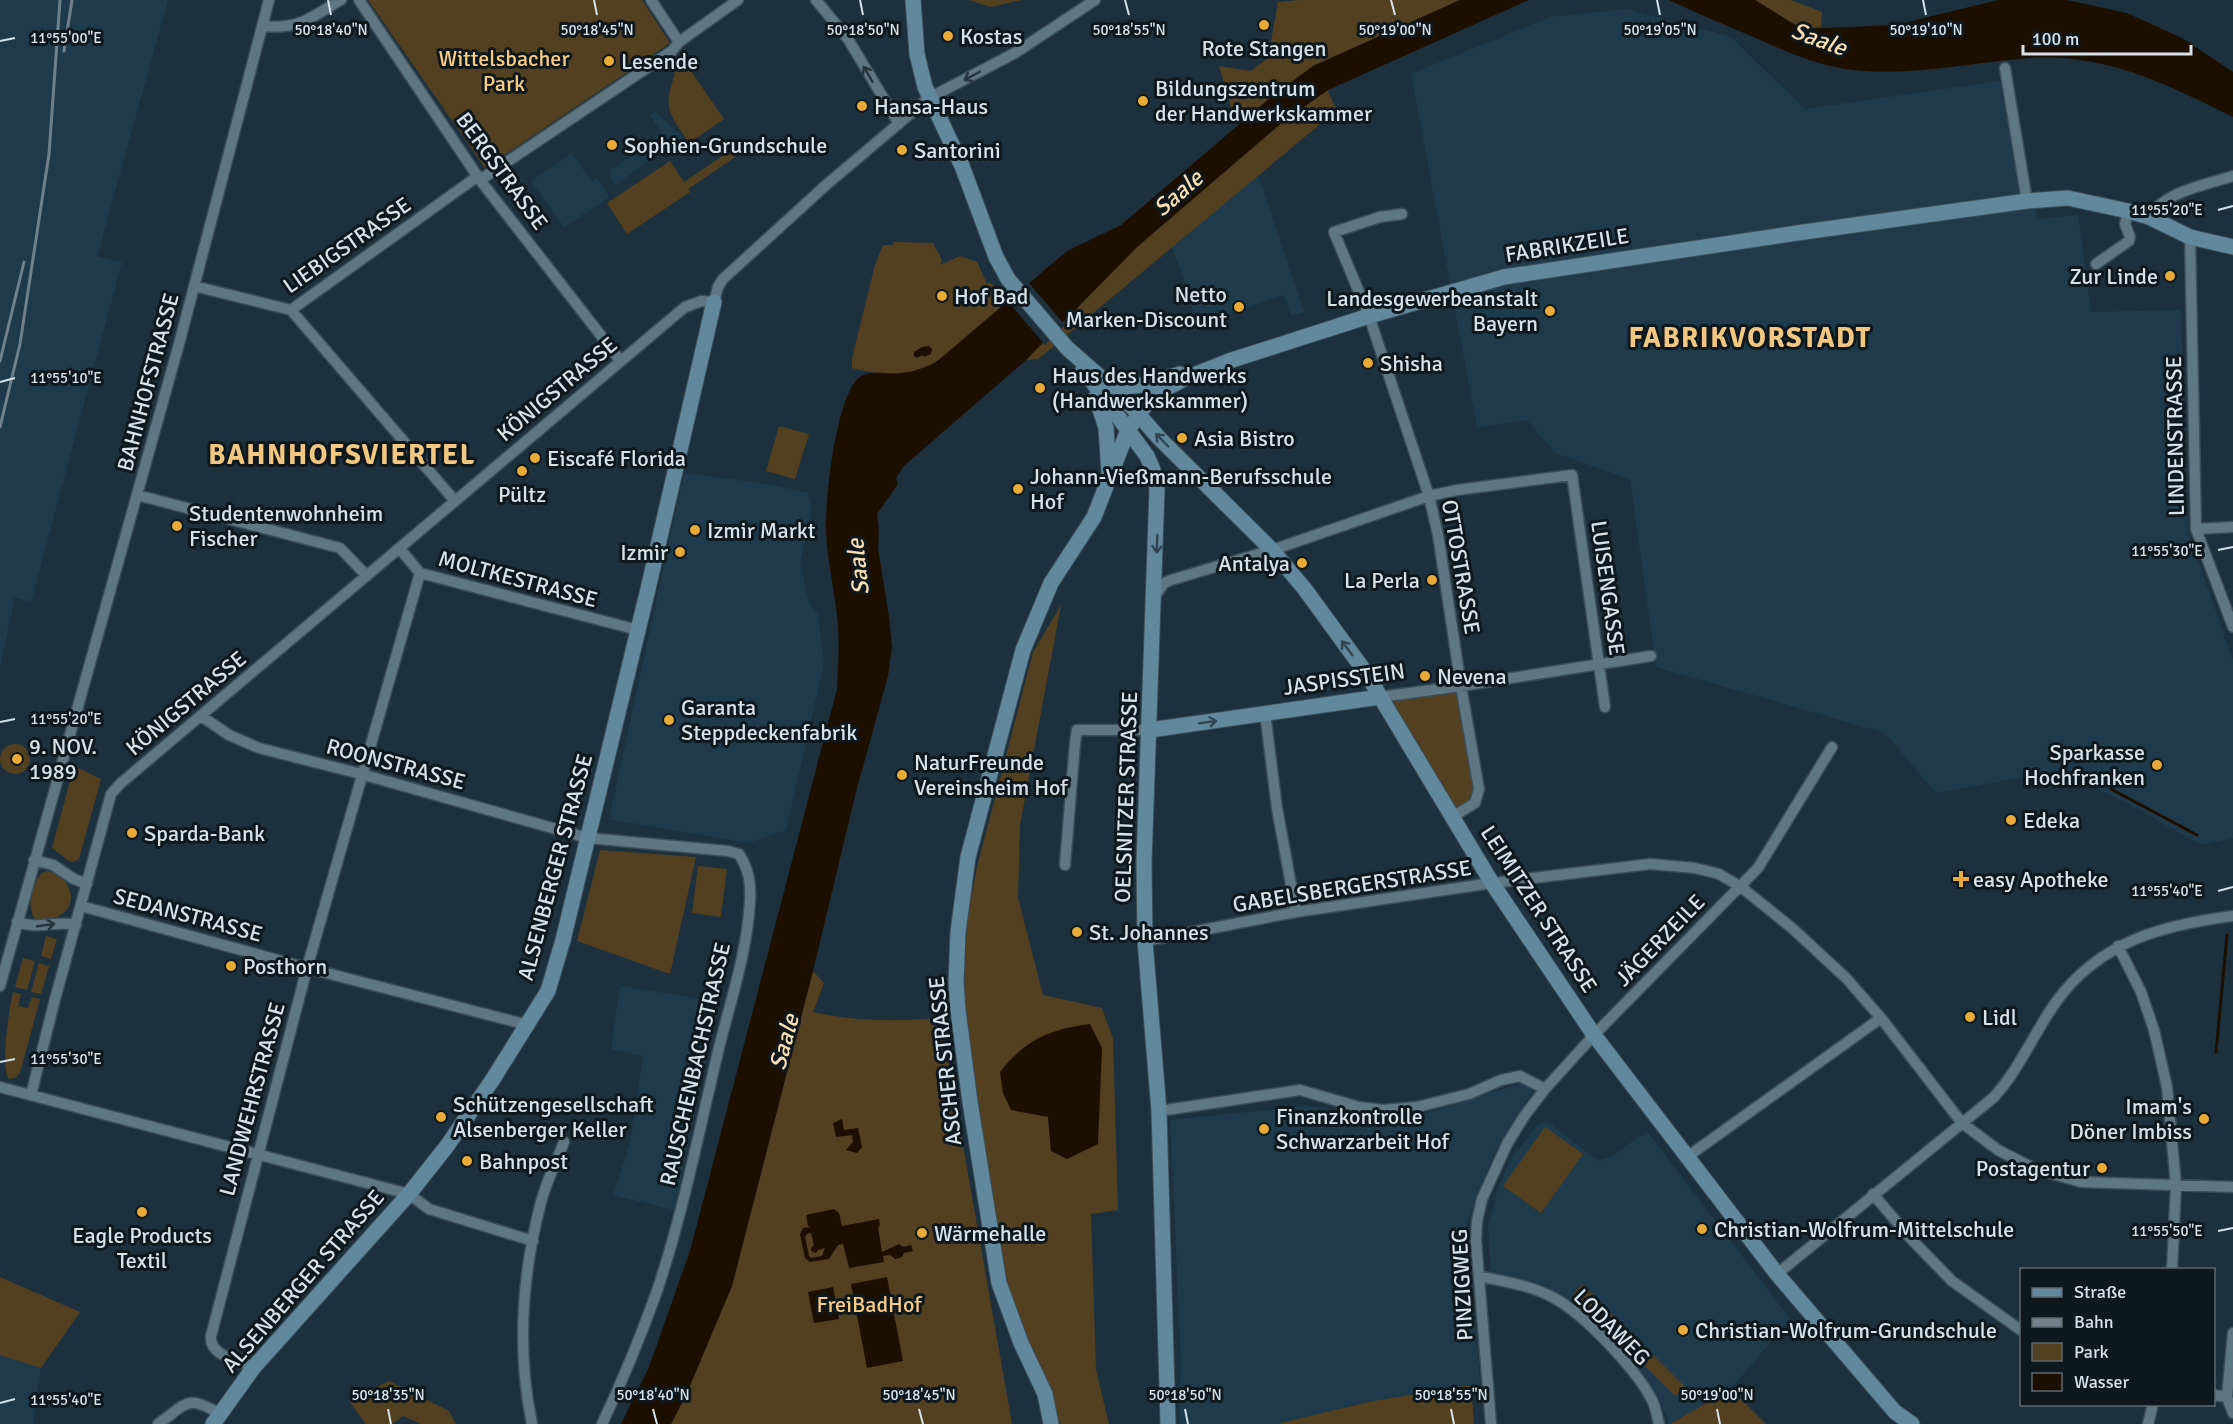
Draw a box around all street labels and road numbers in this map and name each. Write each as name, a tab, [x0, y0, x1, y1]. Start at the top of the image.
street label: BERGSTRASSE	[450, 107, 554, 235]
street label: LIEBIGSTRASSE	[278, 191, 416, 299]
street label: FABRIKZEILE	[1503, 222, 1631, 268]
street label: BAHNHOFSTRASSE	[111, 290, 185, 474]
street label: KÖNIGSTRASSE	[491, 331, 623, 447]
street label: LINDENSTRASSE	[2160, 356, 2190, 516]
street label: OTTOSTRASSE	[1436, 498, 1486, 636]
street label: LUISENGASSE	[1585, 519, 1631, 657]
street label: MOLTKESTRASSE	[435, 545, 601, 613]
street label: KÖNIGSTRASSE	[120, 645, 252, 761]
street label: JASPISSTEIN	[1281, 657, 1407, 701]
street label: OELSNITZER STRASSE	[1109, 691, 1143, 903]
street label: ROONSTRASSE	[324, 732, 468, 796]
street label: ALSENBERGER STRASSE	[512, 751, 598, 983]
street label: LEIMITZER STRASSE	[1475, 820, 1603, 998]
street label: GABELSBERGERSTRASSE	[1231, 854, 1473, 918]
street label: SEDANSTRASSE	[111, 882, 265, 948]
street label: JÄGERZEILE	[1609, 888, 1711, 992]
street label: RAUSCHENBACHSTRASSE	[654, 940, 736, 1188]
street label: ASCHER STRASSE	[923, 975, 967, 1147]
street label: LANDWEHRSTRASSE	[213, 999, 291, 1199]
street label: ALSENBERGER STRASSE	[216, 1184, 390, 1378]
street label: PINZIGWEG	[1446, 1228, 1478, 1342]
street label: LODAWEG	[1568, 1283, 1656, 1371]

